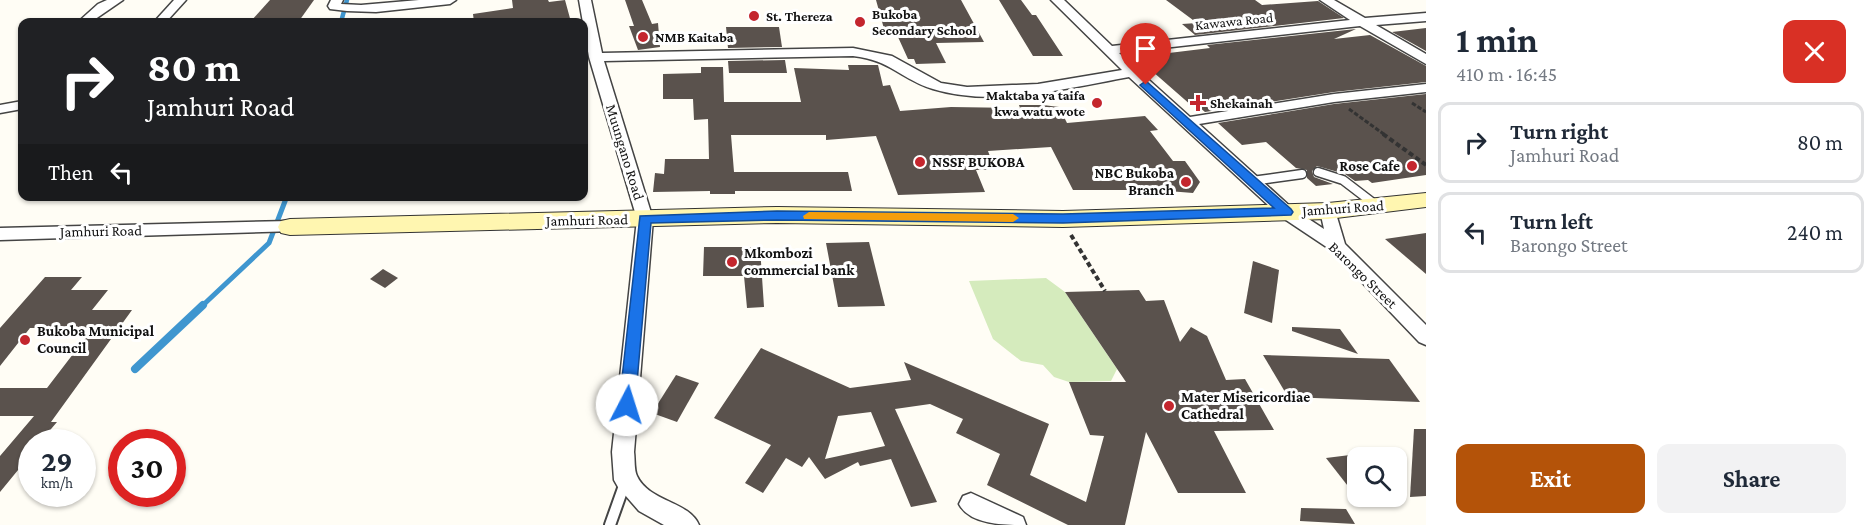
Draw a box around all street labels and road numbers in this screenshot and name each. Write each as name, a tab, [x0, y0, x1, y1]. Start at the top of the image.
street label: Kawawa Road	[1194, 9, 1275, 33]
street label: Muungano Road	[602, 102, 647, 202]
street label: Jamhuri Road	[1300, 197, 1385, 220]
street label: Jamhuri Road	[544, 211, 628, 230]
street label: Jamhuri Road	[58, 222, 142, 241]
street label: Barongo Street	[1325, 239, 1401, 313]

